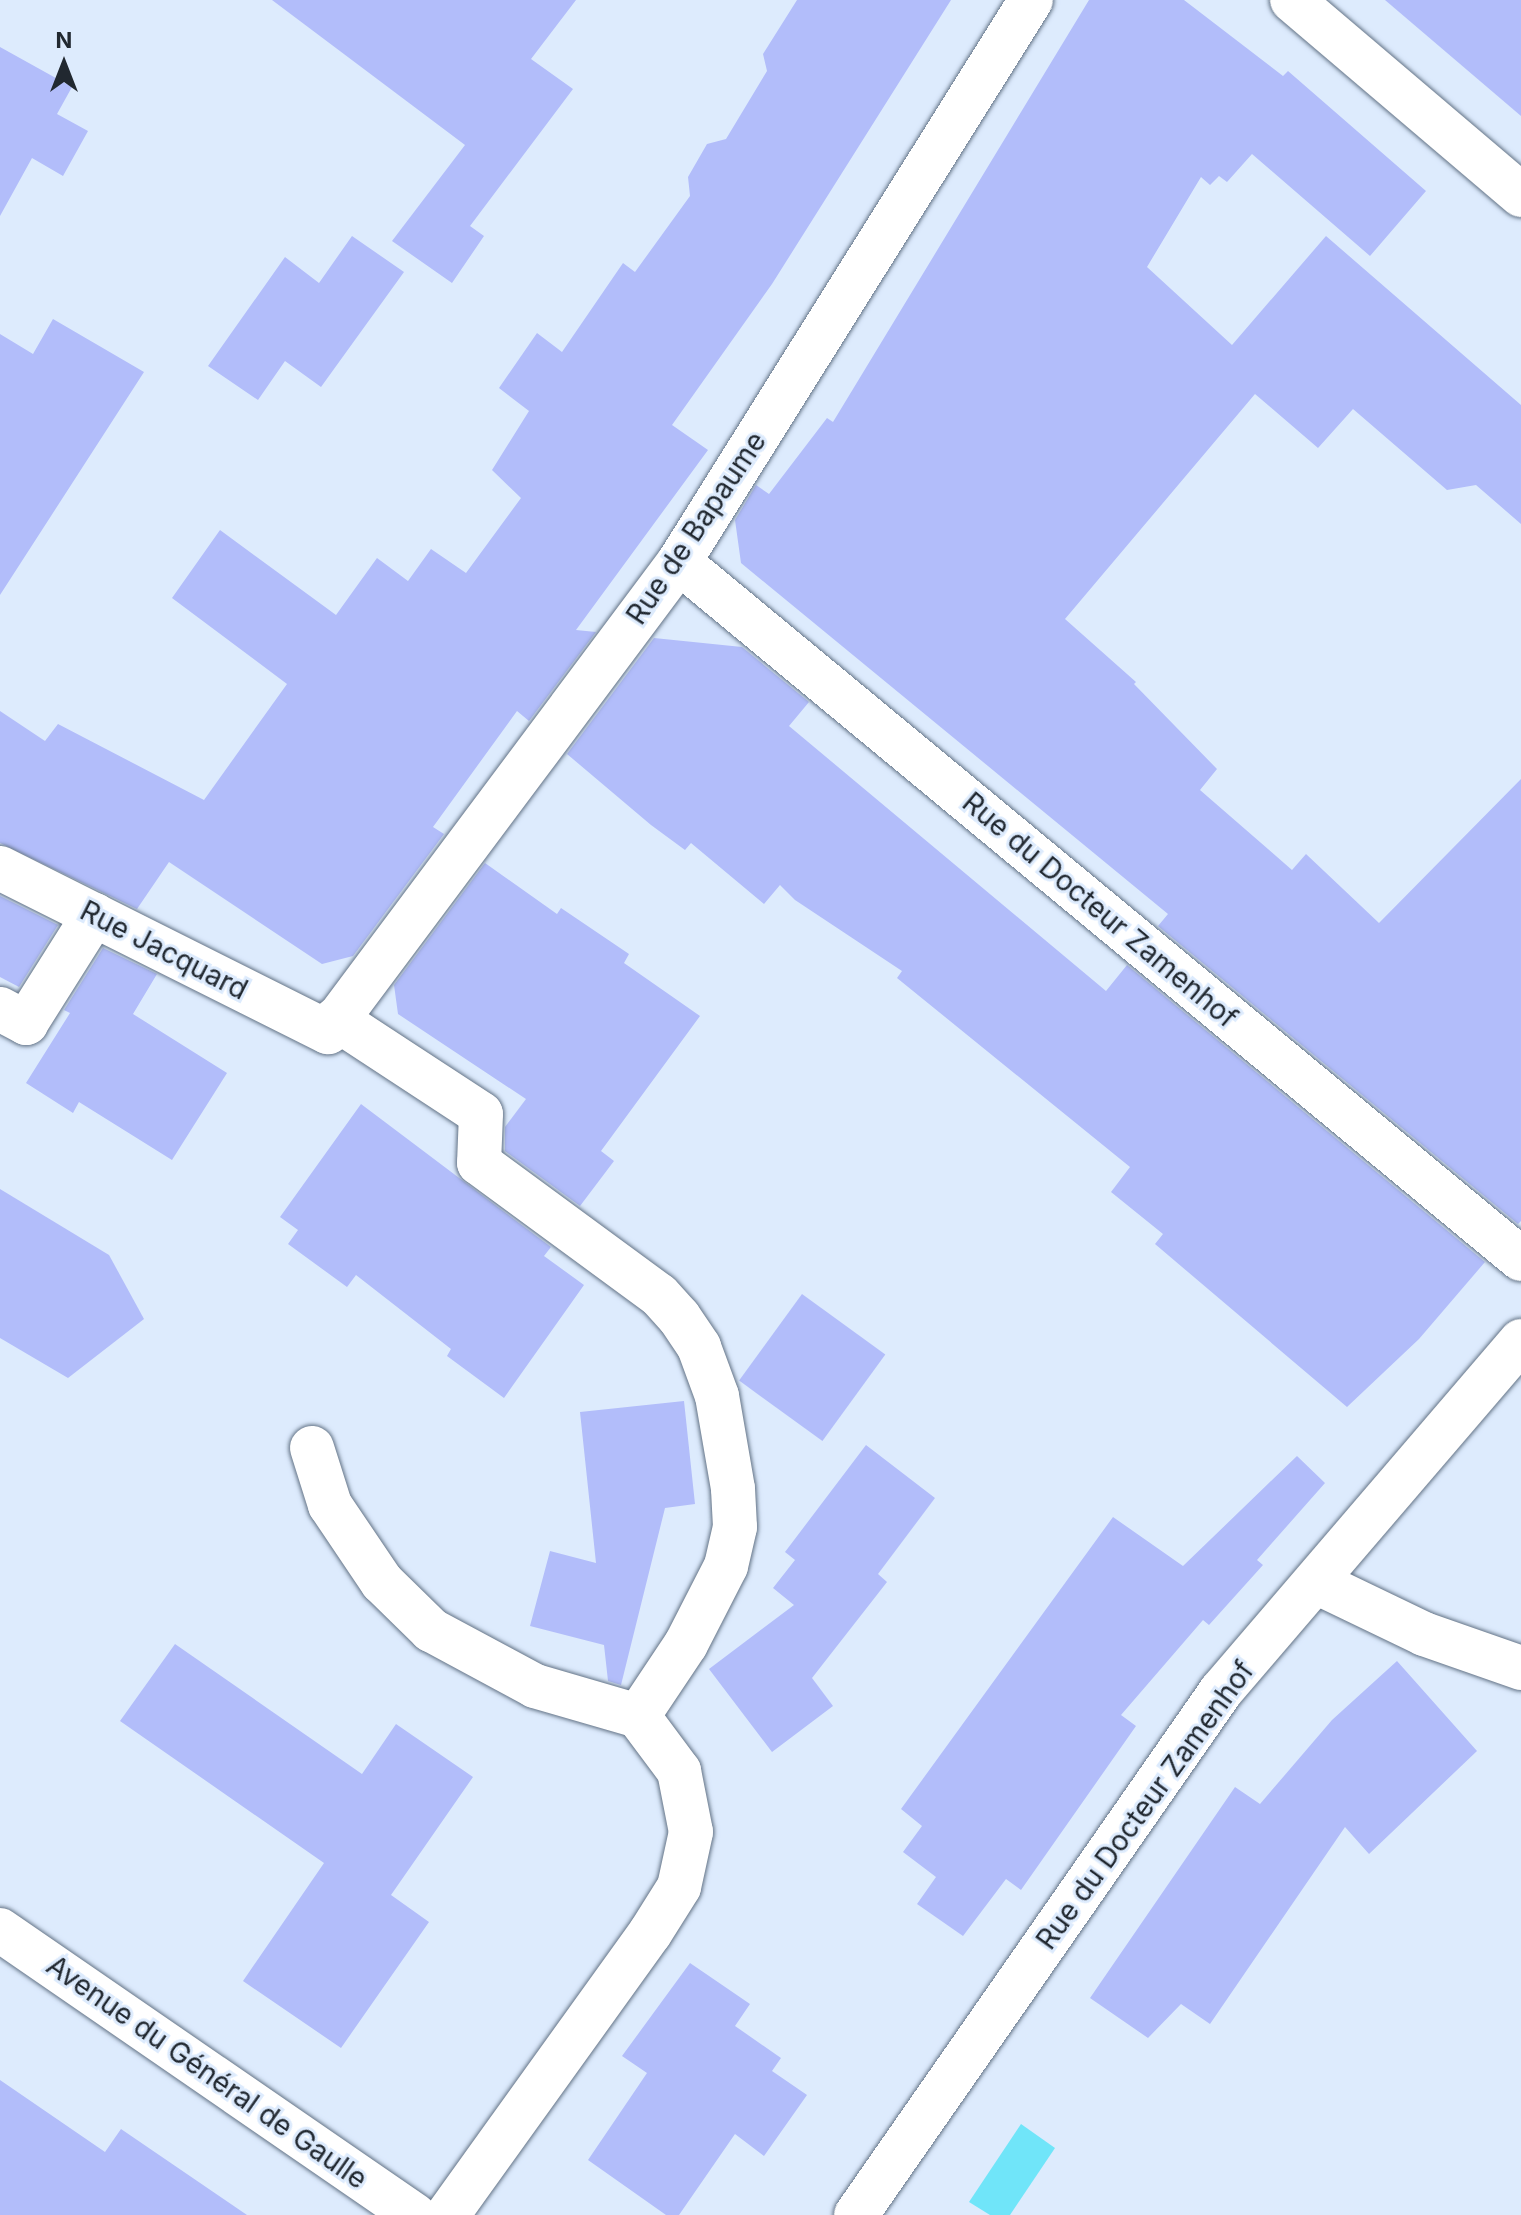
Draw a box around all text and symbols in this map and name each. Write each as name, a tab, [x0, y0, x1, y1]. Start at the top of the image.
north arrow	[24, 24, 104, 104]
text: N	[56, 27, 72, 53]
street label: Rue de Bapaume	[619, 425, 773, 631]
street label: Rue du Docteur Zamenhof	[956, 785, 1244, 1035]
street label: Rue Jacquard	[75, 893, 253, 1007]
street label: Rue du Docteur Zamenhof	[1029, 1654, 1261, 1956]
street label: Avenue du Général de Gaulle	[40, 1948, 374, 2196]

